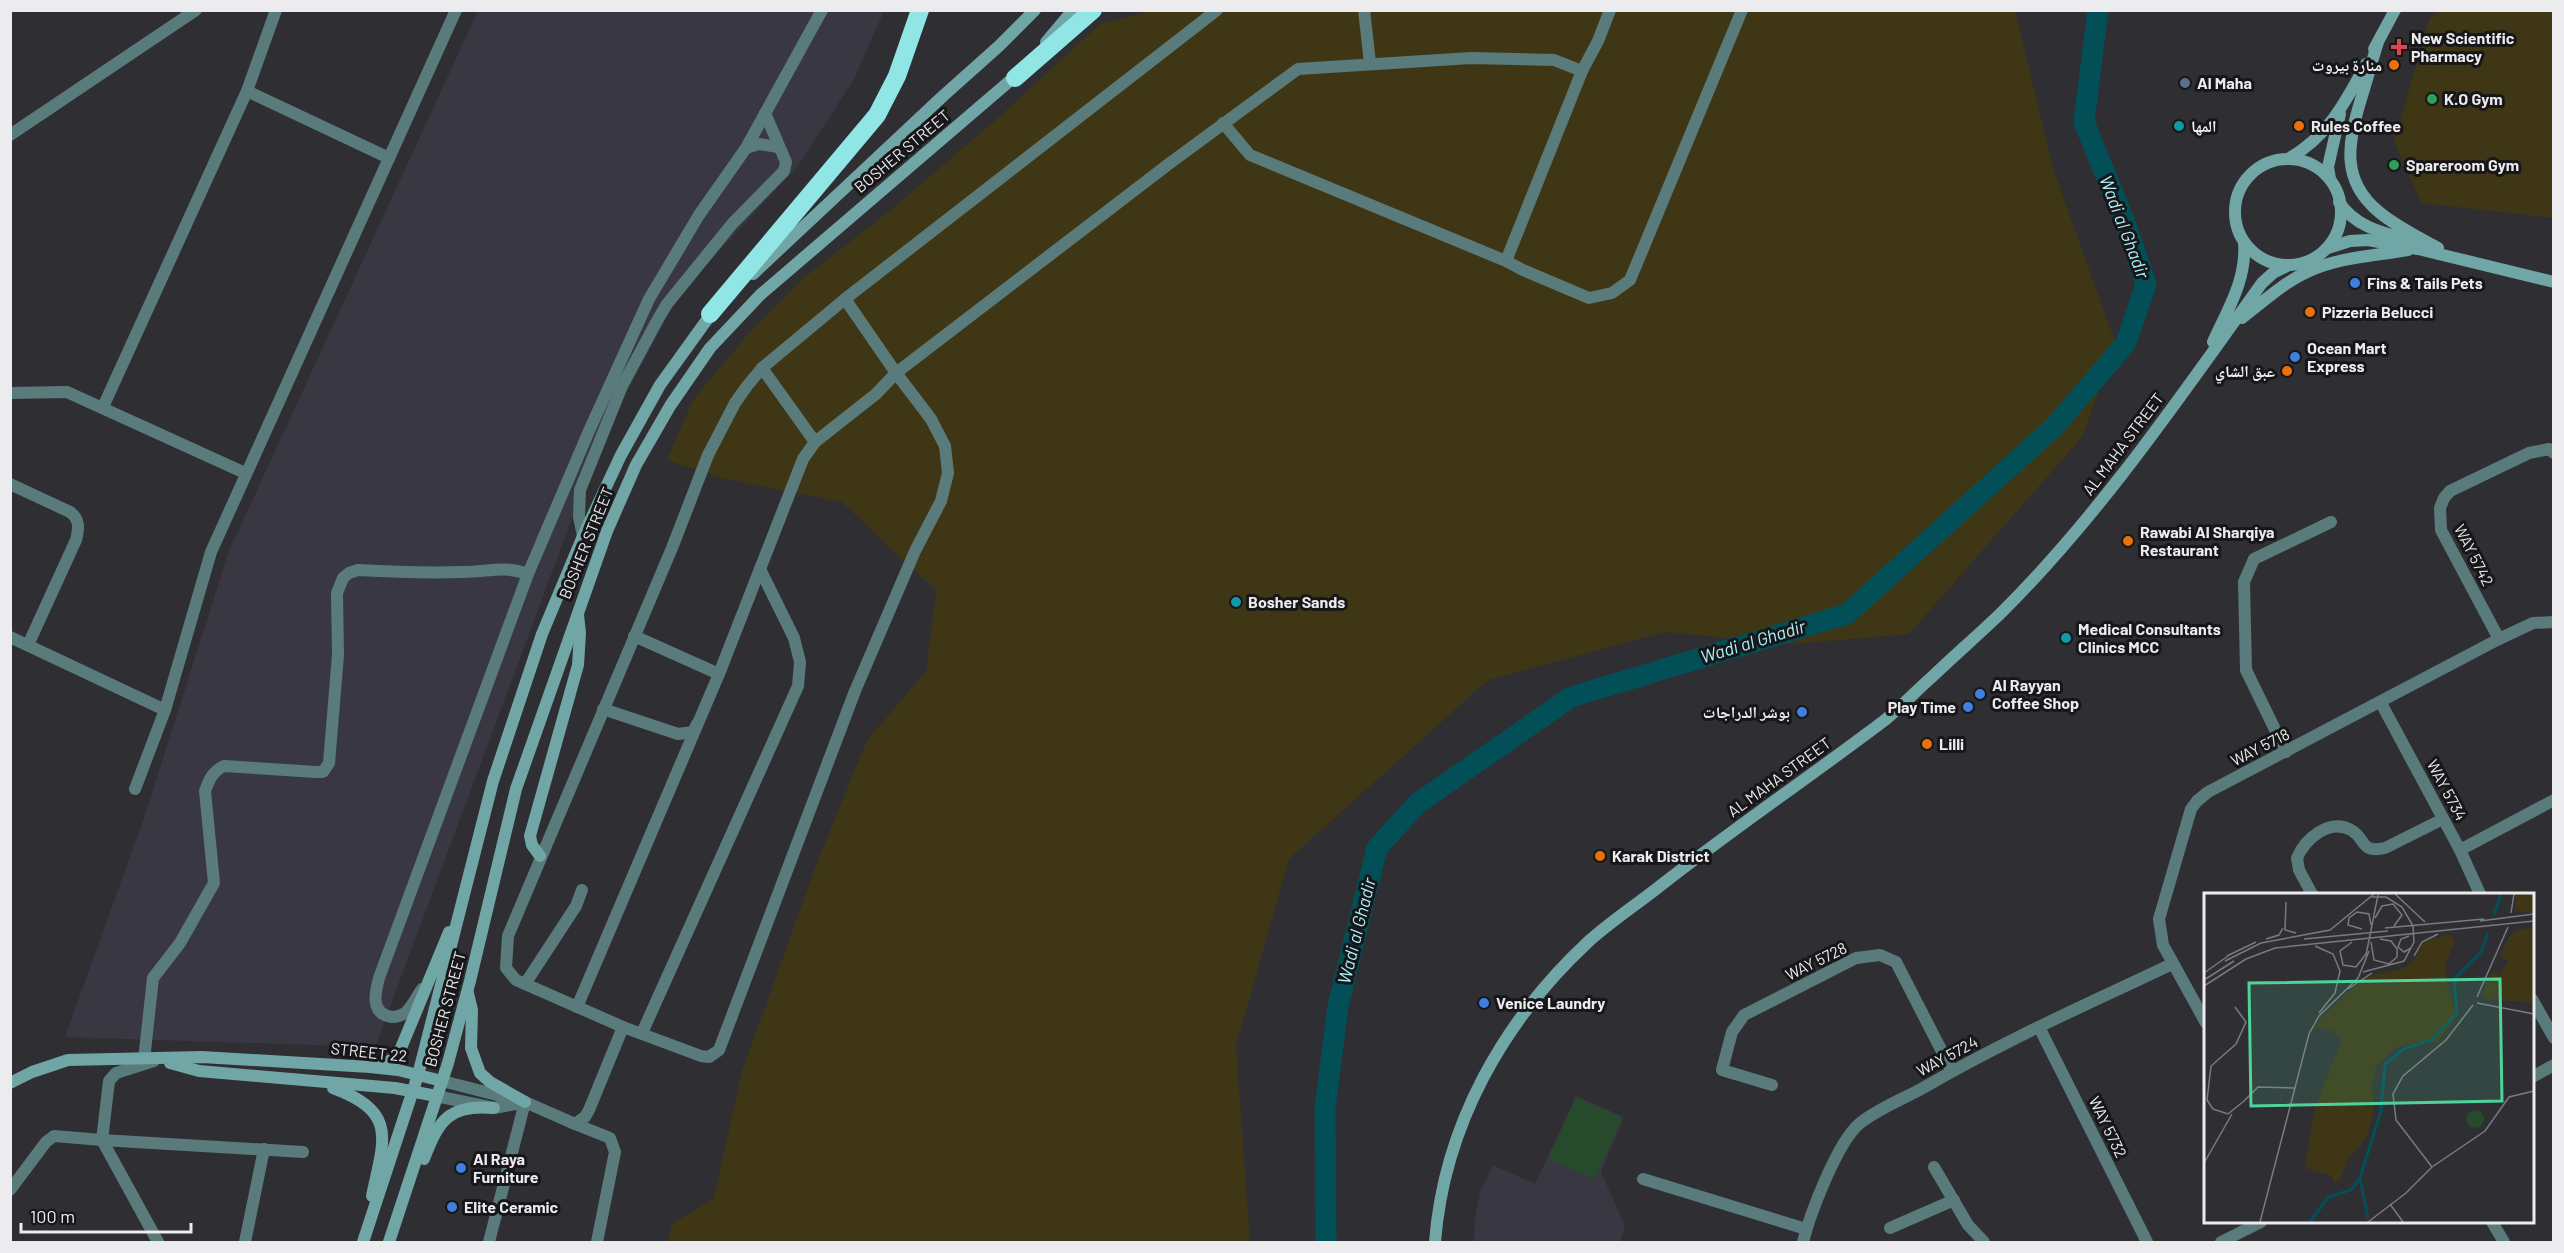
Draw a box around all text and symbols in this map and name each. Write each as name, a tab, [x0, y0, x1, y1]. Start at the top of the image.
place label: New Scientific Pharmacy	[2411, 28, 2515, 65]
marker: New Scientific Pharmacy	[2392, 40, 2406, 54]
place label: منارة بيروت	[2312, 55, 2382, 75]
marker: منارة بيروت	[2387, 58, 2401, 72]
place label: Al Maha	[2197, 73, 2252, 92]
marker: Al Maha	[2178, 76, 2192, 90]
place label: K.O Gym	[2444, 89, 2503, 108]
marker: K.O Gym	[2425, 92, 2439, 106]
street label: BOSHER STREET	[850, 105, 953, 196]
place label: المها	[2191, 116, 2217, 136]
place label: Rules Coffee	[2311, 116, 2401, 135]
marker: المها	[2172, 119, 2186, 133]
marker: Rules Coffee	[2292, 119, 2306, 133]
place label: Spareroom Gym	[2406, 155, 2519, 174]
marker: Spareroom Gym	[2387, 158, 2401, 172]
water label: Wadi al Ghadir	[2095, 172, 2155, 282]
place label: Fins & Tails Pets	[2367, 273, 2483, 292]
marker: Fins & Tails Pets	[2348, 276, 2362, 290]
place label: Pizzeria Belucci	[2322, 302, 2433, 321]
marker: Pizzeria Belucci	[2303, 305, 2317, 319]
place label: Ocean Mart Express	[2307, 338, 2387, 375]
marker: Ocean Mart Express	[2288, 350, 2302, 364]
place label: عبق الشاي	[2215, 361, 2275, 384]
marker: عبق الشاي	[2280, 364, 2294, 378]
street label: AL MAHA STREET	[2078, 389, 2167, 499]
street label: BOSHER STREET	[554, 484, 617, 601]
street label: WAY 5742	[2451, 521, 2498, 589]
place label: Rawabi Al Sharqiya Restaurant	[2140, 522, 2275, 559]
marker: Rawabi Al Sharqiya Restaurant	[2121, 534, 2135, 548]
place label: Bosher Sands	[1248, 592, 1345, 611]
marker: Bosher Sands	[1229, 595, 1243, 609]
water label: Wadi al Ghadir	[1698, 614, 1808, 667]
place label: Medical Consultants Clinics MCC	[2078, 619, 2221, 656]
marker: Medical Consultants Clinics MCC	[2059, 631, 2073, 645]
place label: Al Rayyan Coffee Shop	[1992, 675, 2079, 712]
marker: Al Rayyan Coffee Shop	[1973, 687, 1987, 701]
place label: Play Time	[1888, 697, 1956, 716]
marker: Play Time	[1961, 700, 1975, 714]
place label: بوشر الدراجات	[1703, 702, 1790, 722]
marker: بوشر الدراجات	[1795, 705, 1809, 719]
street label: WAY 5718	[2227, 724, 2292, 769]
street label: AL MAHA STREET	[1723, 733, 1834, 820]
place label: Lilli	[1939, 734, 1964, 753]
marker: Lilli	[1920, 737, 1934, 751]
street label: WAY 5734	[2424, 756, 2471, 823]
place label: Karak District	[1612, 846, 1710, 865]
marker: Karak District	[1593, 849, 1607, 863]
water label: Wadi al Ghadir	[1332, 875, 1380, 986]
inset map	[2204, 893, 2534, 1223]
street label: WAY 5728	[1782, 938, 1850, 984]
street label: BOSHER STREET	[420, 949, 469, 1069]
place label: Venice Laundry	[1496, 993, 1605, 1012]
marker: Venice Laundry	[1477, 996, 1491, 1010]
street label: WAY 5724	[1913, 1032, 1981, 1080]
street label: STREET 22	[330, 1038, 408, 1065]
street label: WAY 5732	[2085, 1093, 2131, 1161]
place label: Al Raya Furniture	[473, 1149, 539, 1186]
marker: Al Raya Furniture	[454, 1161, 468, 1175]
scale bar	[21, 1196, 190, 1234]
place label: Elite Ceramic	[464, 1197, 559, 1216]
marker: Elite Ceramic	[445, 1200, 459, 1214]
text: 100 m	[30, 1205, 75, 1227]

